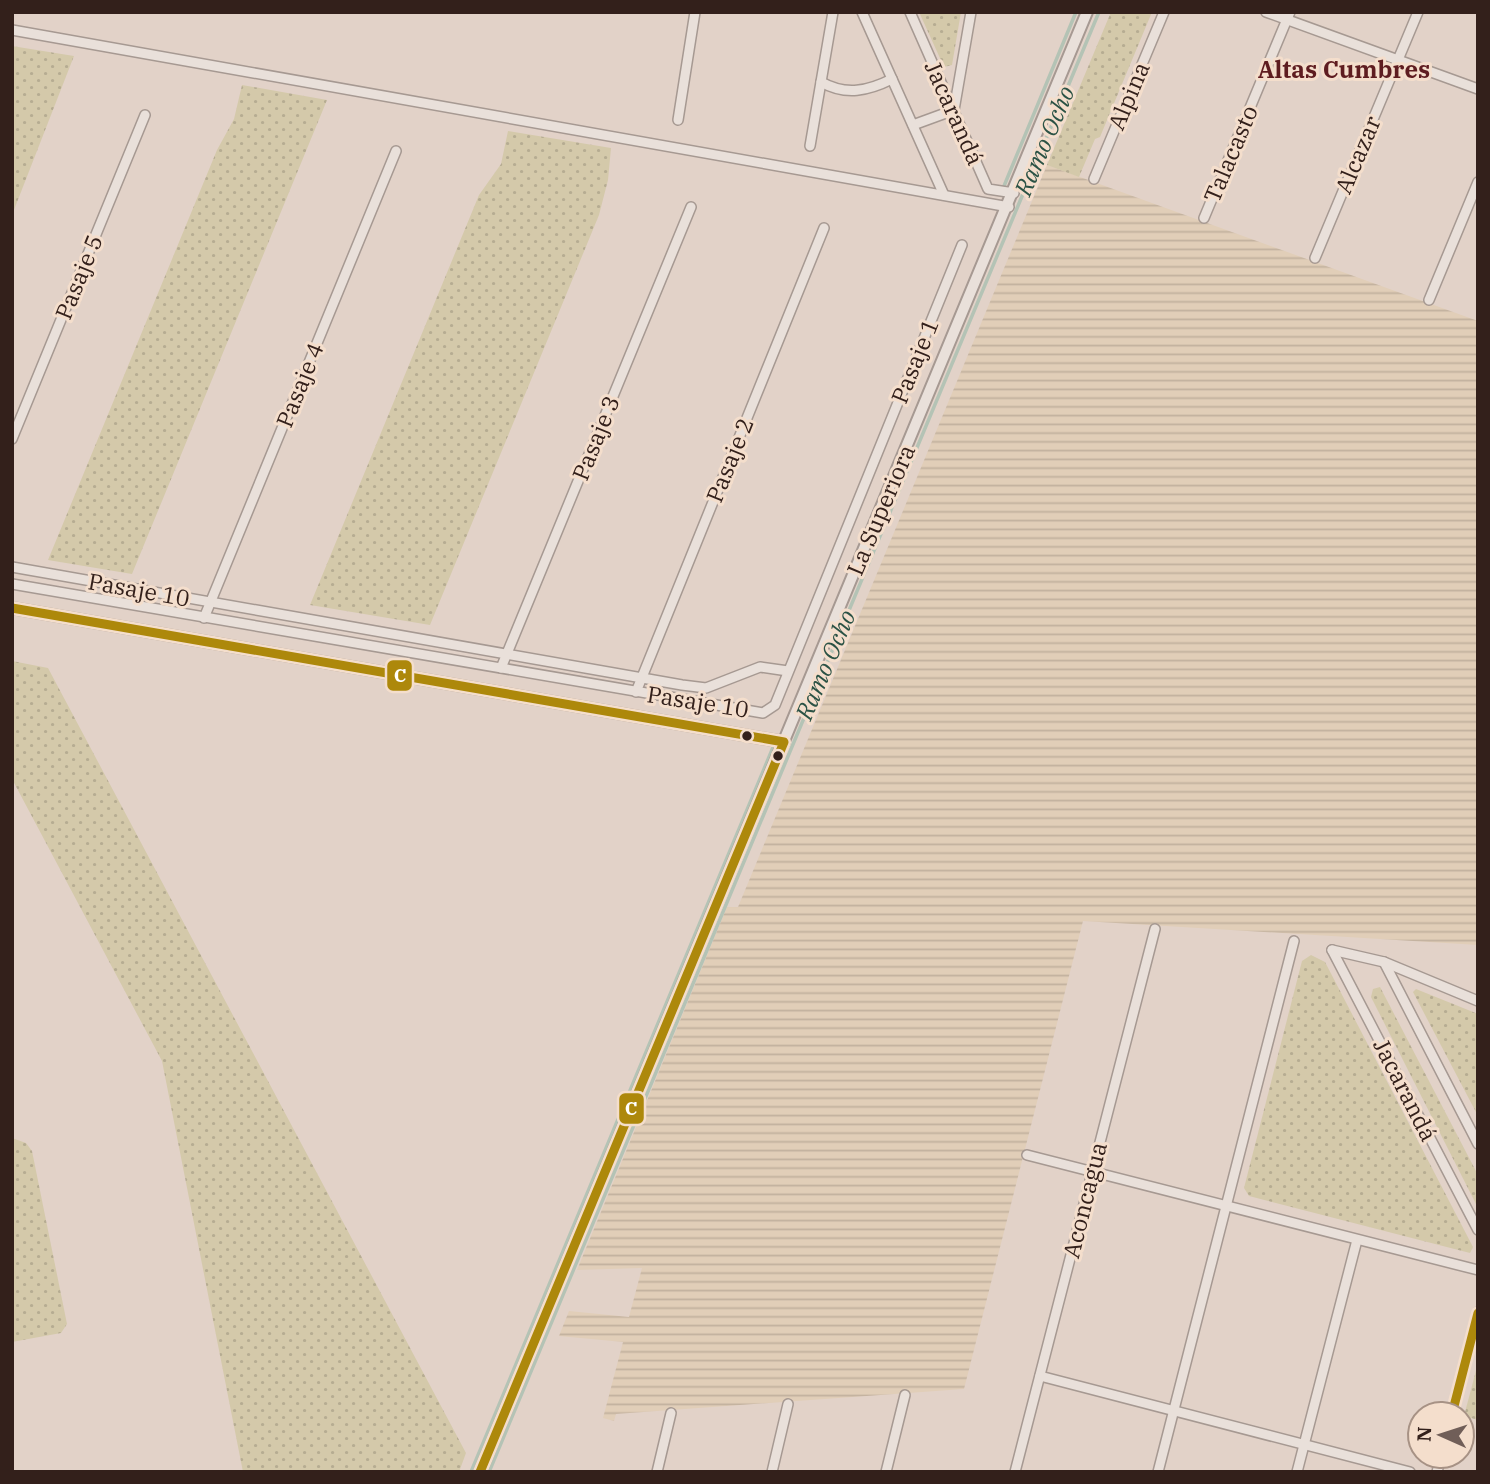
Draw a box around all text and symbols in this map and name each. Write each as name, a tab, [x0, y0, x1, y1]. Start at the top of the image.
district label: Altas Cumbres	[1258, 53, 1430, 85]
street label: Jacarandá	[919, 56, 991, 170]
street label: Alpina	[1100, 57, 1156, 134]
water label: Ramo Ocho	[1006, 81, 1082, 201]
street label: Talacasto	[1196, 101, 1264, 207]
street label: Alcazar	[1327, 111, 1387, 198]
street label: Pasaje 5	[48, 230, 109, 323]
street label: Pasaje 1	[884, 314, 945, 407]
street label: Pasaje 4	[269, 338, 330, 431]
street label: Pasaje 3	[565, 391, 626, 484]
street label: Pasaje 2	[699, 413, 760, 506]
street label: La Superiora	[839, 440, 921, 580]
street label: Pasaje 10	[86, 565, 192, 613]
water label: Ramo Ocho	[787, 605, 863, 725]
line badge: C	[386, 659, 413, 692]
text: C	[394, 663, 406, 687]
street label: Pasaje 10	[645, 678, 751, 724]
unlabelled marker	[740, 729, 754, 743]
unlabelled marker	[771, 749, 785, 763]
street label: Jacarandá	[1367, 1033, 1445, 1146]
line badge: C	[618, 1092, 645, 1125]
text: C	[625, 1096, 637, 1120]
street label: Aconcagua	[1055, 1139, 1113, 1261]
north arrow	[1406, 1400, 1476, 1470]
text: N	[1412, 1426, 1436, 1442]

